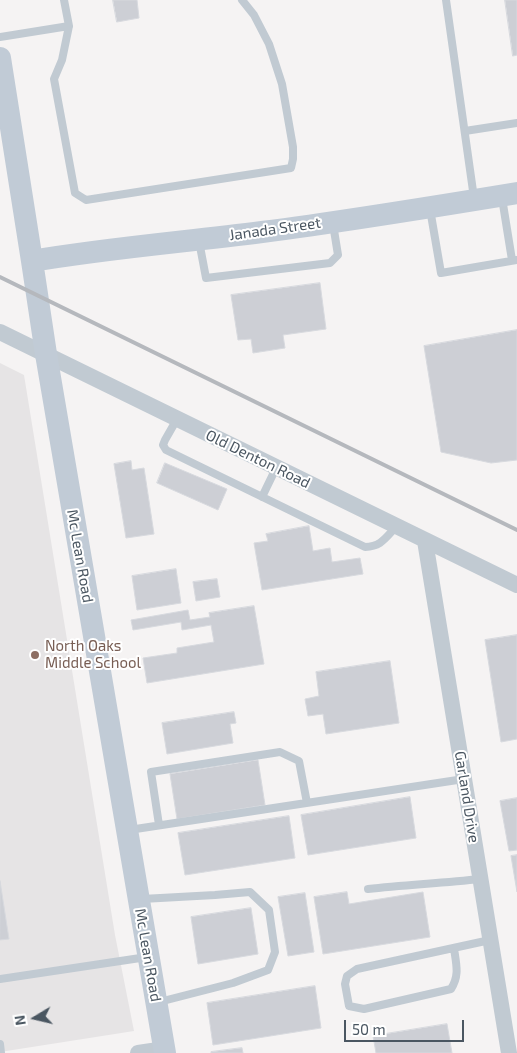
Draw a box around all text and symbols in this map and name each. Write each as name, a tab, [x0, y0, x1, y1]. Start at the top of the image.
street label: Janada Street	[228, 214, 322, 244]
street label: Old Denton Road	[203, 426, 313, 492]
street label: Mc Lean Road	[63, 508, 97, 604]
place label: North Oaks Middle School	[45, 637, 141, 672]
marker: North Oaks Middle School	[29, 649, 41, 661]
street label: Garland Drive	[451, 750, 483, 844]
street label: Mc Lean Road	[131, 907, 165, 1003]
north arrow	[10, 993, 60, 1043]
scale bar	[347, 1010, 467, 1042]
text: N	[11, 1014, 29, 1027]
text: 50 m	[352, 1020, 386, 1038]

